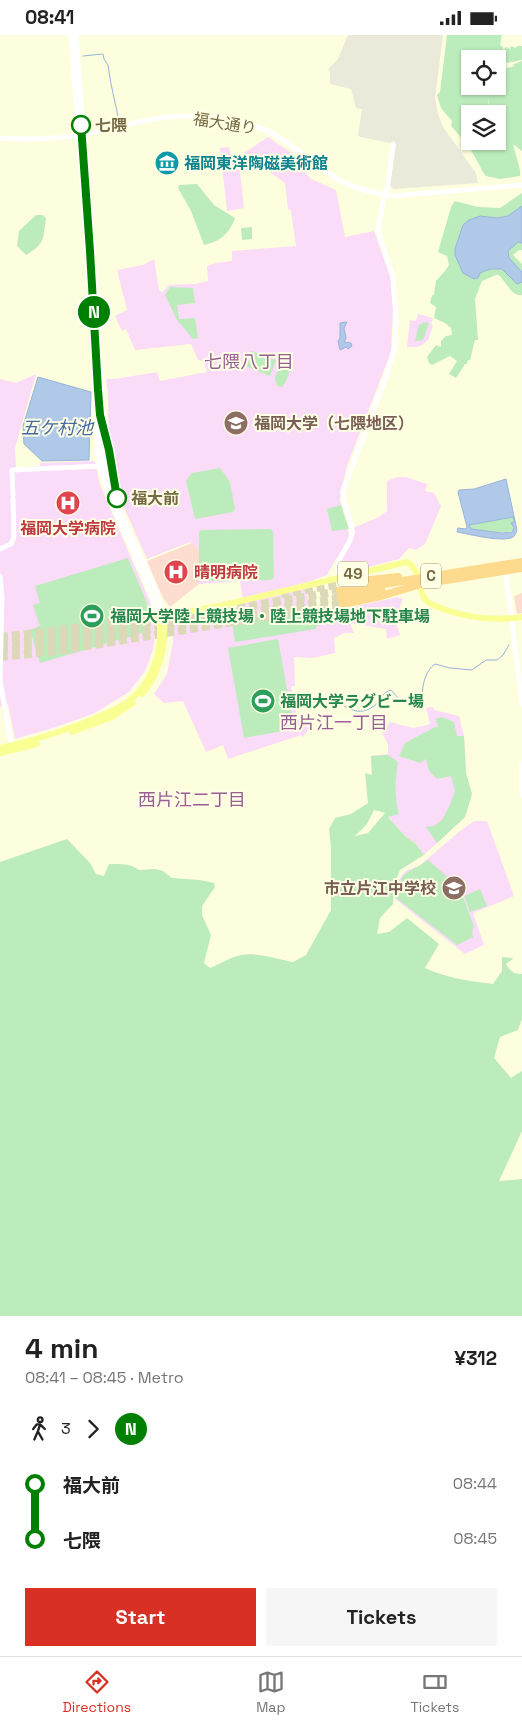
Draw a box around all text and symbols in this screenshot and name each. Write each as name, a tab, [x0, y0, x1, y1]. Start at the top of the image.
text: 08:41	[25, 5, 74, 30]
map controls	[461, 50, 506, 150]
button: locate	[461, 50, 506, 95]
button: layers	[461, 105, 506, 150]
street label: 福大通り	[192, 108, 258, 139]
marker: 七隈	[71, 115, 91, 135]
place label: 七隈	[95, 115, 127, 136]
museum icon: 福岡東洋陶磁美術館	[154, 150, 180, 176]
place label: 福岡東洋陶磁美術館	[184, 153, 328, 174]
line badge: N	[78, 296, 110, 328]
text: N	[88, 300, 100, 323]
district label: 七隈八丁目	[204, 350, 294, 373]
school or university icon: 福岡大学（七隈地区）	[223, 410, 249, 436]
place label: 福岡大学（七隈地区）	[254, 413, 414, 434]
water label: 五ケ村池	[21, 416, 95, 439]
marker: 福大前	[107, 488, 127, 508]
place label: 福大前	[131, 488, 179, 509]
hospital icon: 福岡大学病院	[55, 490, 81, 516]
place label: 福岡大学病院	[20, 518, 116, 539]
hospital icon: 晴明病院	[163, 559, 189, 585]
road number: 49	[338, 561, 368, 587]
place label: 晴明病院	[194, 562, 258, 583]
road number: C	[421, 563, 441, 589]
sports icon: 福岡大学陸上競技場・陸上競技場地下駐車場	[79, 603, 105, 629]
place label: 福岡大学陸上競技場・陸上競技場地下駐車場	[110, 606, 430, 627]
sports icon: 福岡大学ラグビー場	[250, 688, 276, 714]
place label: 福岡大学ラグビー場	[280, 691, 424, 712]
district label: 西片江一丁目	[280, 711, 388, 734]
district label: 西片江二丁目	[138, 788, 246, 811]
school or university icon: 市立片江中学校	[441, 875, 467, 901]
place label: 市立片江中学校	[324, 878, 436, 899]
text: 4 min	[25, 1330, 99, 1366]
text: ¥312	[454, 1346, 497, 1371]
text: 08:41 – 08:45 · Metro	[25, 1367, 184, 1388]
icon: walk	[25, 1415, 53, 1443]
icon: forward	[79, 1415, 107, 1443]
text: N	[125, 1417, 137, 1440]
text: 3	[61, 1418, 71, 1439]
text: 福大前	[63, 1473, 120, 1498]
text: 08:44	[453, 1473, 497, 1494]
text: 七隈	[63, 1528, 101, 1553]
text: 08:45	[453, 1528, 497, 1549]
button: Start	[25, 1588, 256, 1646]
button: Tickets	[266, 1588, 497, 1646]
tab: Directions	[63, 1668, 131, 1716]
tab: Map	[256, 1668, 285, 1716]
tab: Tickets	[411, 1668, 459, 1716]

